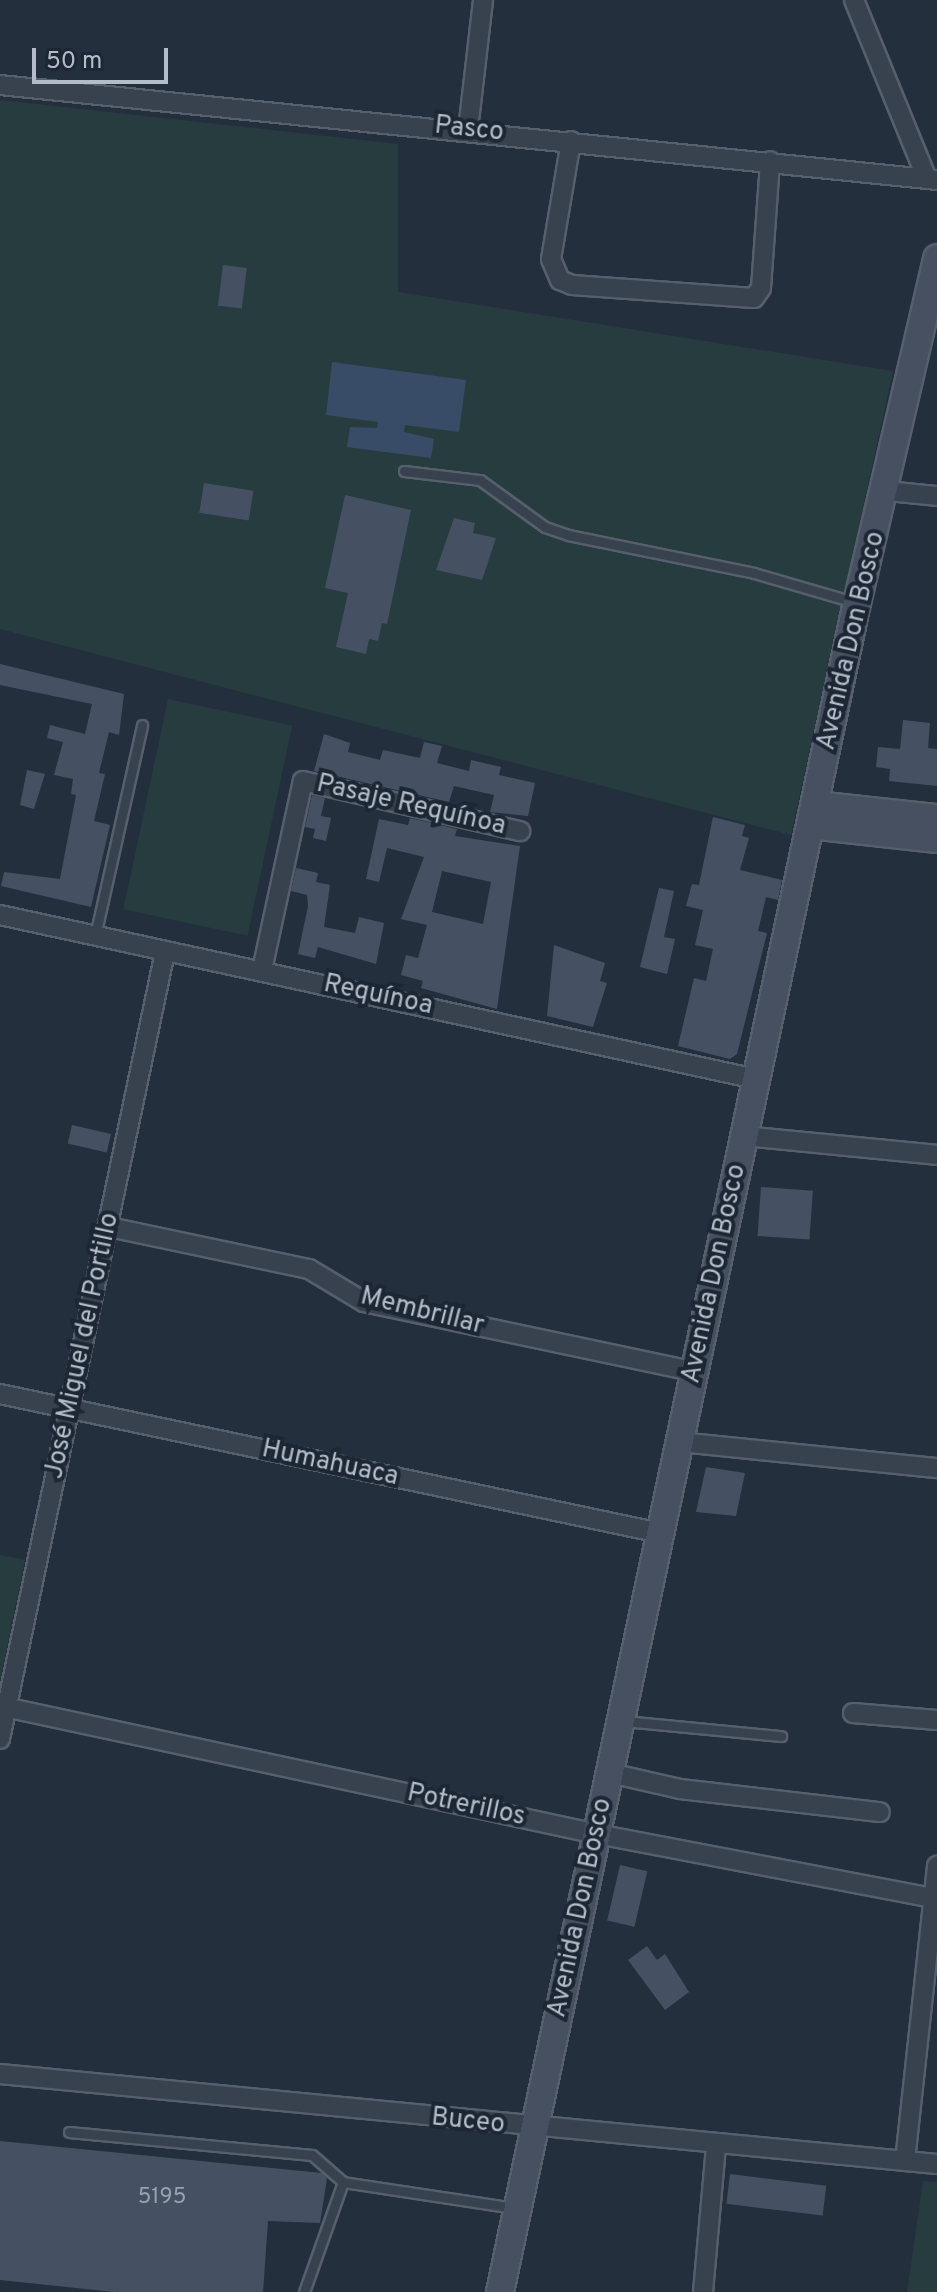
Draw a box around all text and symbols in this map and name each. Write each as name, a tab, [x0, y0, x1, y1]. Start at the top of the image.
scale bar	[36, 32, 172, 82]
text: 50 m	[46, 47, 102, 77]
street label: Pasco	[433, 111, 505, 149]
street label: Avenida Don Bosco	[812, 529, 892, 753]
street label: Pasaje Requínoa	[313, 769, 509, 843]
street label: Requínoa	[321, 969, 435, 1023]
street label: Avenida Don Bosco	[677, 1162, 753, 1386]
street label: José Miguel del Portillo	[40, 1210, 126, 1482]
street label: Membrillar	[357, 1282, 487, 1342]
street label: Humahuaca	[259, 1434, 401, 1494]
street label: Potrerillos	[404, 1778, 528, 1834]
street label: Avenida Don Bosco	[543, 1796, 619, 2020]
street label: Buceo	[430, 2103, 506, 2141]
house number: 5195	[138, 2185, 186, 2211]

